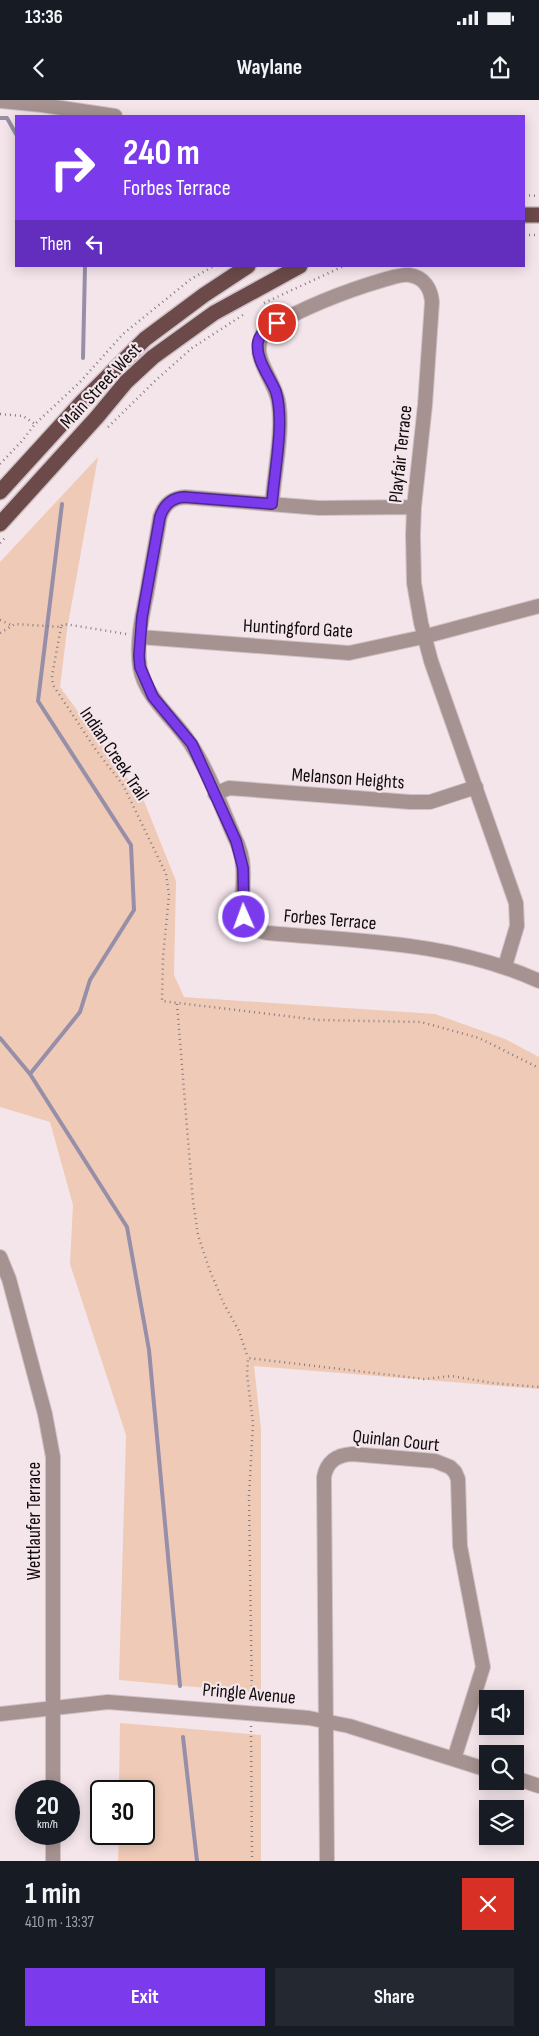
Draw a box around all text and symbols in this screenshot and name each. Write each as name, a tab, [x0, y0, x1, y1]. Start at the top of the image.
text: 13:36	[25, 6, 63, 29]
icon: back	[25, 54, 53, 82]
text: Waylane	[237, 54, 302, 81]
icon: share	[486, 54, 514, 82]
text: 240 m	[123, 132, 200, 175]
icon: right	[40, 135, 105, 200]
text: Forbes Terrace	[123, 175, 230, 202]
icon: left	[81, 230, 109, 258]
text: Then	[40, 233, 71, 256]
pin	[256, 302, 298, 344]
icon: arrive	[263, 309, 291, 337]
street label: Main Street West	[56, 338, 147, 434]
street label: Playfair Terrace	[384, 404, 418, 504]
street label: Huntingford Gate	[243, 615, 353, 643]
street label: Indian Creek Trail	[74, 703, 154, 805]
street label: Melanson Heights	[291, 764, 405, 794]
position arrow	[217, 890, 269, 942]
street label: Forbes Terrace	[283, 904, 377, 936]
street label: Quinlan Court	[351, 1425, 441, 1457]
street label: Wettlaufer Terrace	[23, 1462, 46, 1580]
street label: Pringle Avenue	[201, 1678, 297, 1710]
map controls	[479, 1690, 524, 1845]
button: sound	[479, 1690, 524, 1735]
button: search	[479, 1745, 524, 1790]
speed limit sign: 30	[90, 1780, 155, 1845]
text: 20	[36, 1791, 59, 1822]
button: layers	[479, 1800, 524, 1845]
text: km/h	[37, 1817, 58, 1832]
text: 1 min	[25, 1876, 81, 1912]
button: close	[462, 1878, 514, 1930]
text: 410 m · 13:37	[25, 1913, 94, 1932]
button: Exit	[25, 1968, 265, 2026]
button: Share	[275, 1968, 514, 2026]

